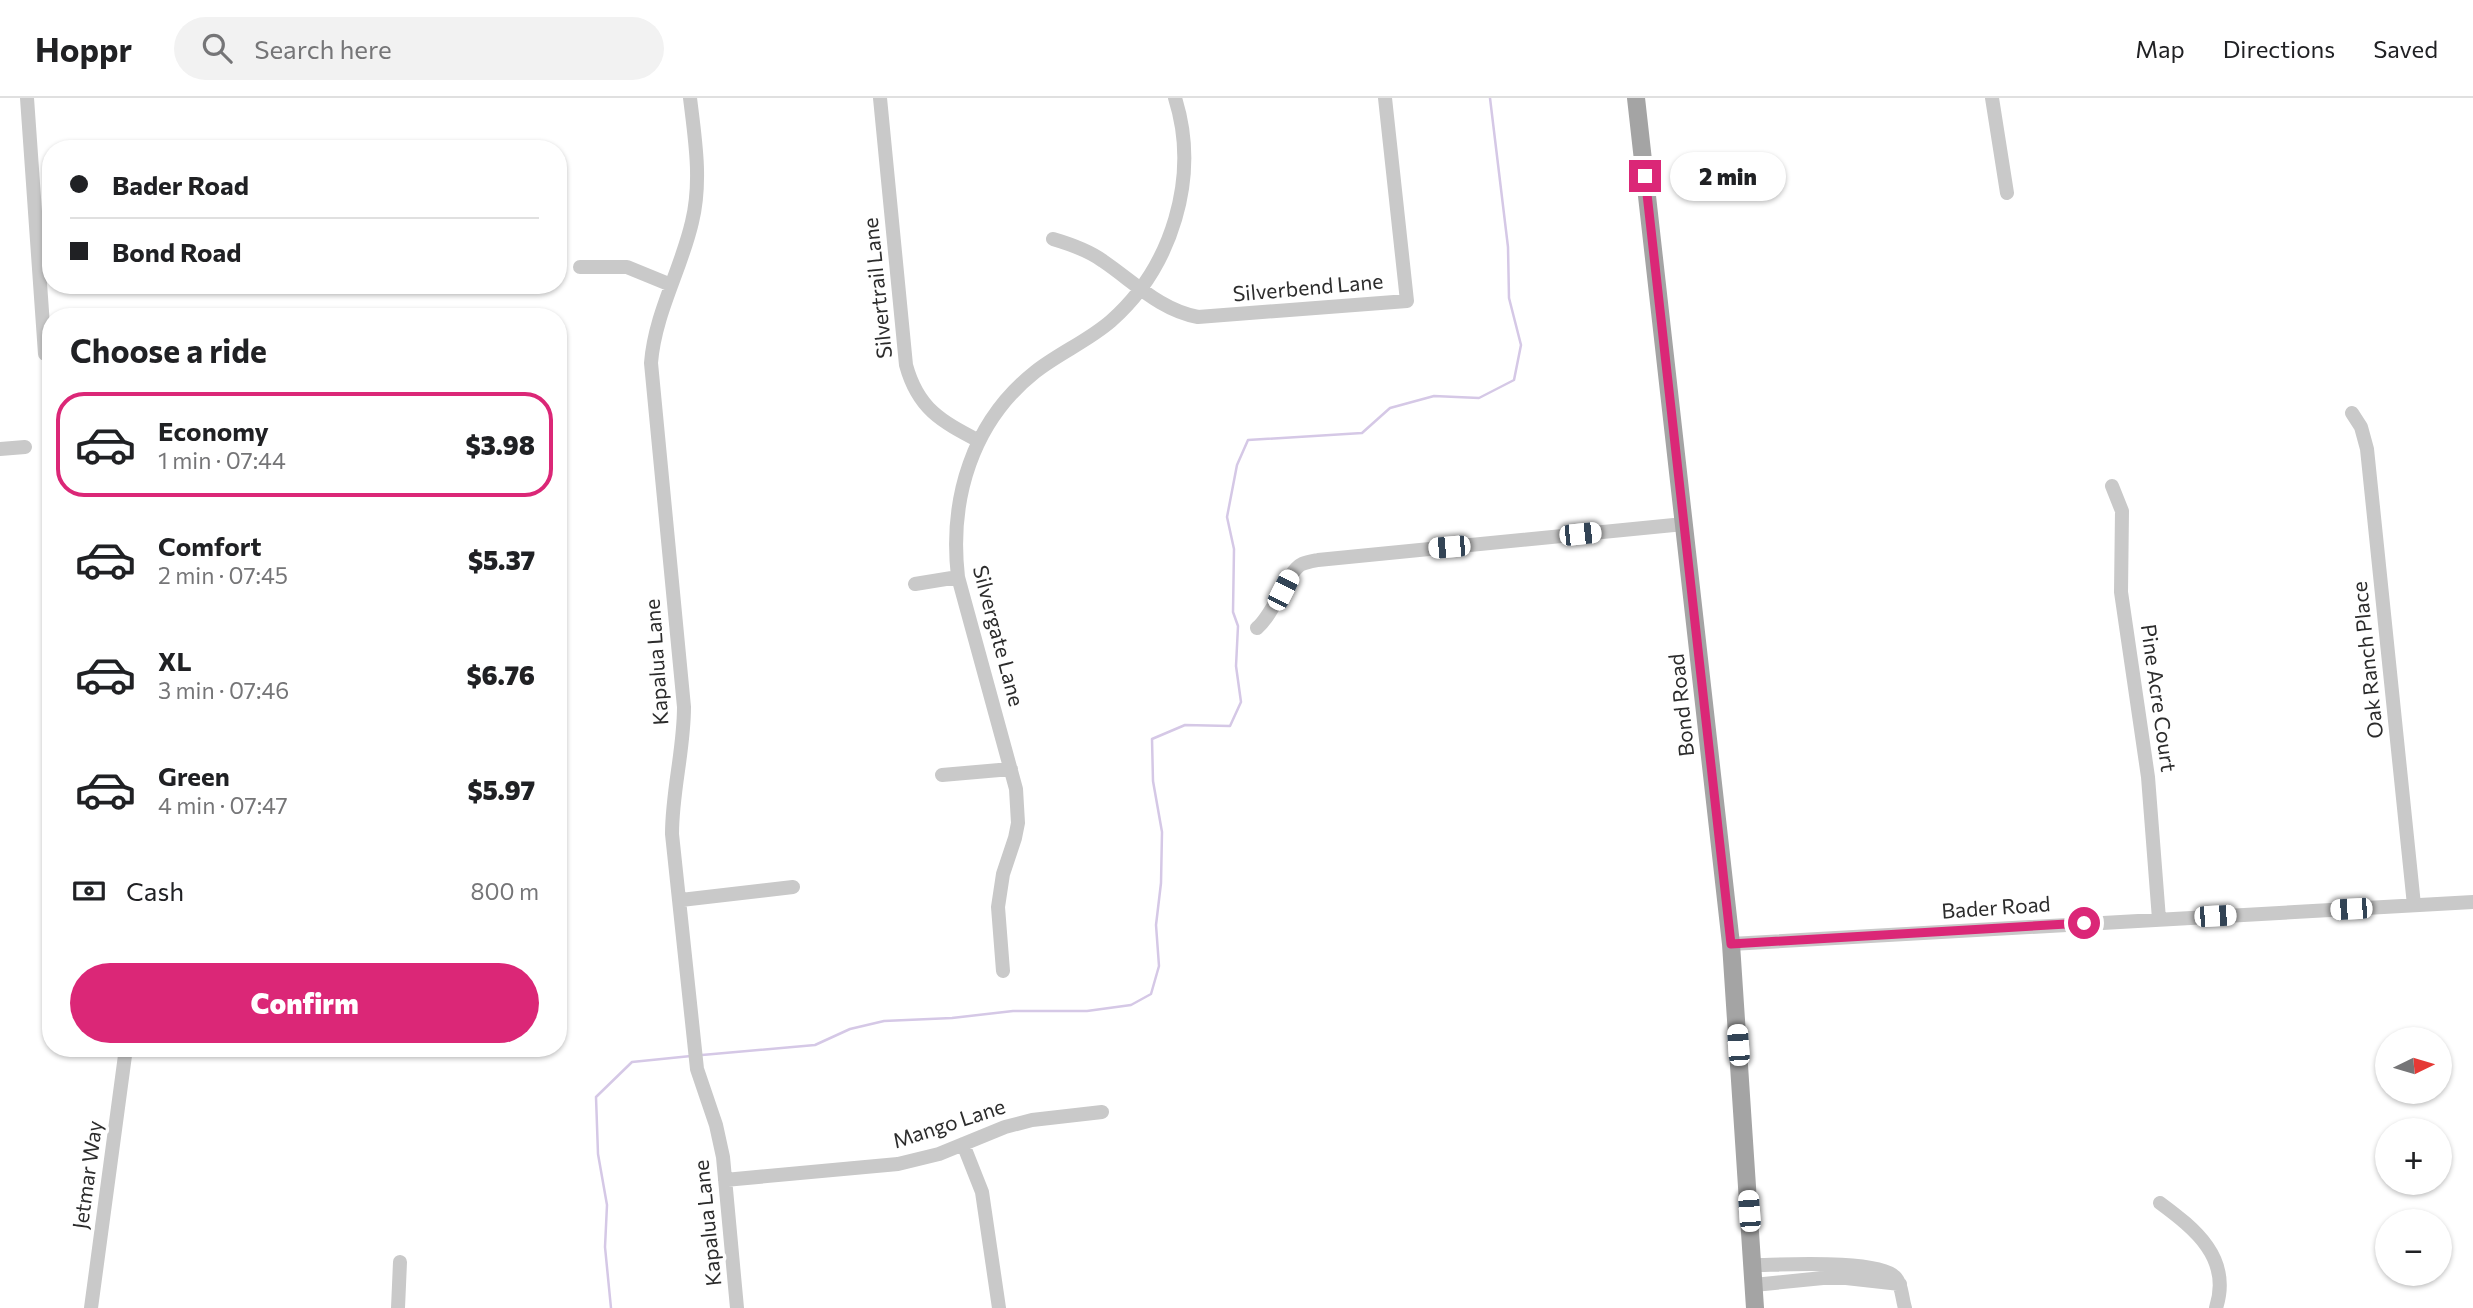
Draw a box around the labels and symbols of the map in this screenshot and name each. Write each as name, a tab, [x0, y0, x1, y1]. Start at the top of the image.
callout: 2 min	[1670, 152, 1785, 200]
route end	[1629, 160, 1661, 192]
street label: Silvertrail Lane	[857, 216, 896, 360]
street label: Silverbend Lane	[1232, 267, 1384, 306]
car	[1559, 521, 1602, 547]
car	[1428, 535, 1471, 559]
street label: Silvergate Lane	[969, 562, 1030, 709]
car	[1265, 567, 1302, 613]
street label: Oak Ranch Place	[2346, 580, 2387, 740]
street label: Kapalua Lane	[639, 598, 672, 726]
street label: Pine Acre Court	[2137, 622, 2182, 773]
street label: Bond Road	[1663, 652, 1698, 758]
street label: Bader Road	[1941, 890, 2051, 923]
car	[2330, 897, 2373, 921]
car	[2194, 904, 2237, 928]
route start	[2068, 907, 2100, 939]
car	[1727, 1023, 1750, 1067]
north arrow	[2375, 1027, 2452, 1104]
street label: Mango Lane	[889, 1093, 1008, 1153]
street label: Jetmar Way	[67, 1119, 107, 1231]
street label: Kapalua Lane	[687, 1159, 726, 1287]
car	[1738, 1189, 1761, 1233]

